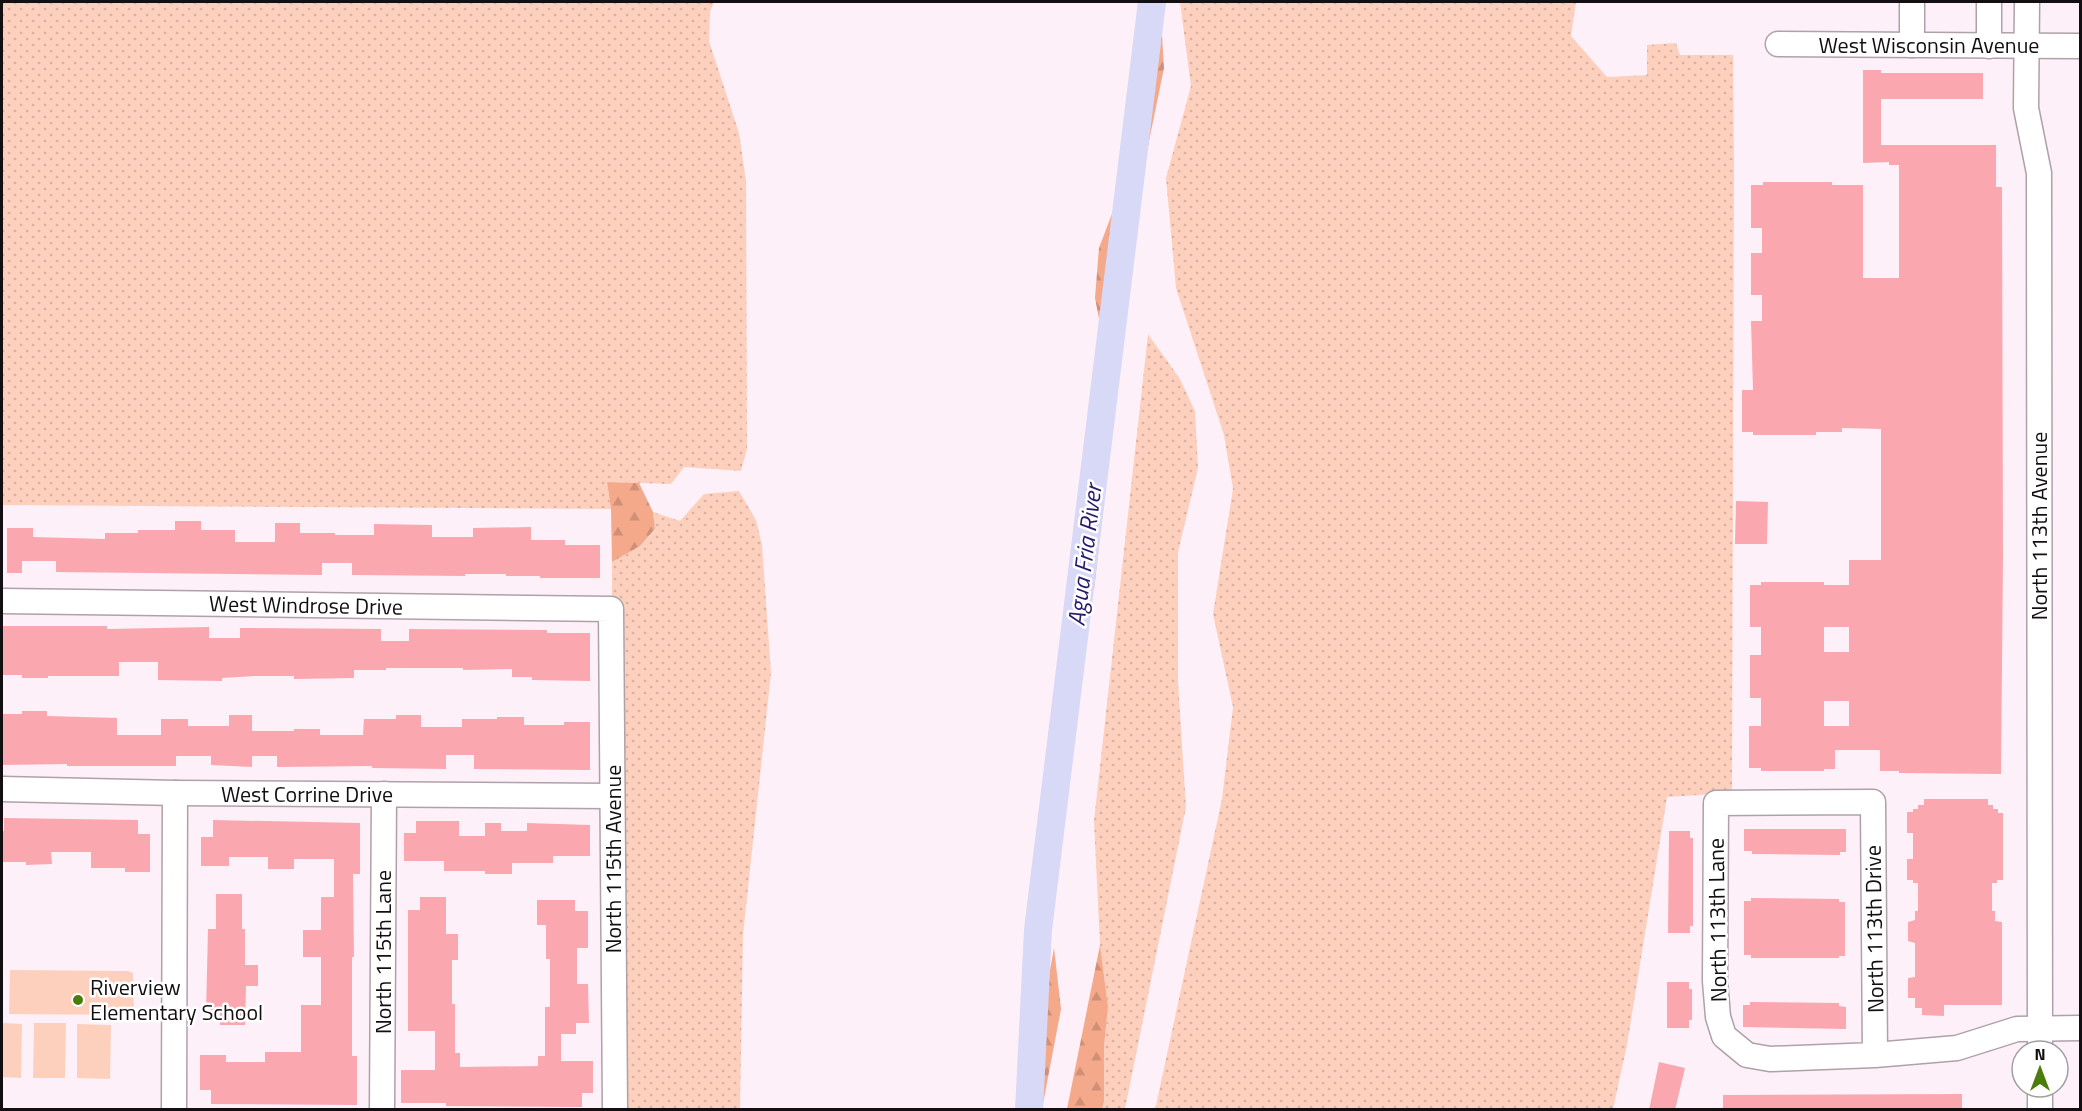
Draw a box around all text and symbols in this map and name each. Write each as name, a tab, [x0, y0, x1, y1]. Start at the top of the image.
street label: West Wisconsin Avenue	[1819, 28, 2039, 62]
street label: North 113th Avenue	[2022, 432, 2056, 620]
water label: Agua Fria River	[1057, 479, 1111, 628]
street label: West Windrose Drive	[209, 586, 403, 624]
street label: North 115th Avenue	[596, 765, 630, 953]
street label: West Corrine Drive	[221, 777, 393, 811]
street label: North 113th Lane	[1699, 838, 1735, 1002]
street label: North 113th Drive	[1856, 845, 1892, 1013]
street label: North 115th Lane	[366, 870, 400, 1034]
place label: Riverview Elementary School	[90, 970, 263, 1029]
marker: Riverview Elementary School	[71, 993, 85, 1007]
north arrow	[2010, 1039, 2070, 1099]
text: N	[2034, 1042, 2046, 1066]

